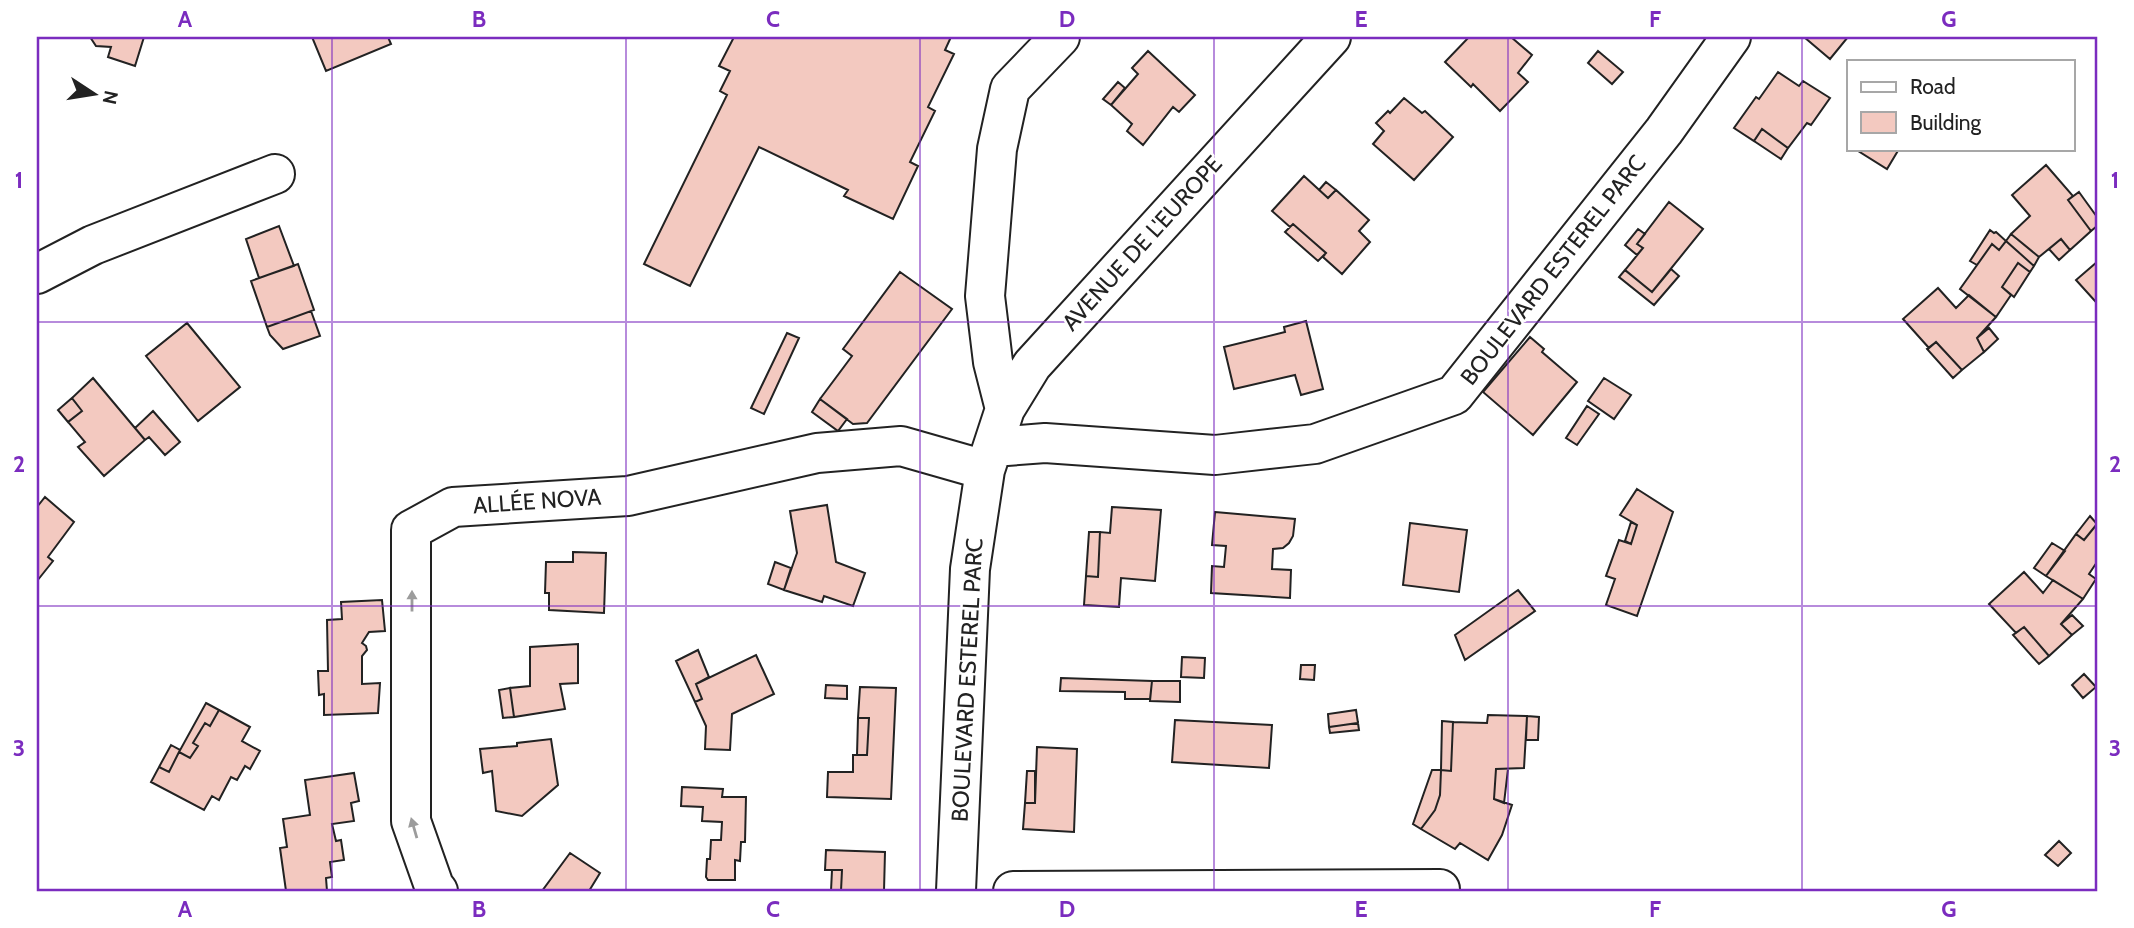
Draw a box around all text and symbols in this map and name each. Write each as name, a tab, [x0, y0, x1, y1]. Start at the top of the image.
text: A	[178, 5, 193, 33]
text: B	[472, 5, 486, 33]
text: C	[766, 5, 780, 33]
text: D	[1059, 5, 1075, 33]
text: E	[1354, 5, 1368, 33]
text: F	[1649, 5, 1661, 33]
text: G	[1941, 5, 1957, 33]
north arrow	[60, 60, 130, 130]
legend	[1847, 60, 2074, 150]
text: Road	[1910, 74, 1956, 99]
text: N	[97, 88, 123, 106]
text: Building	[1910, 110, 1982, 135]
street label: BOULEVARD ESTEREL PARC	[1455, 149, 1651, 391]
street label: AVENUE DE L'EUROPE	[1056, 150, 1228, 336]
text: 1	[15, 166, 23, 194]
text: 1	[2111, 166, 2119, 194]
text: 2	[13, 450, 25, 478]
text: 2	[2109, 450, 2121, 478]
street label: ALLÉE NOVA	[472, 482, 602, 519]
street label: BOULEVARD ESTEREL PARC	[946, 537, 988, 823]
one-way arrow	[406, 590, 418, 612]
text: 3	[13, 734, 25, 762]
text: 3	[2109, 734, 2121, 762]
one-way arrow	[409, 817, 419, 838]
text: A	[178, 895, 193, 923]
text: B	[472, 895, 486, 923]
text: C	[766, 895, 780, 923]
text: D	[1059, 895, 1075, 923]
text: E	[1354, 895, 1368, 923]
text: F	[1649, 895, 1661, 923]
text: G	[1941, 895, 1957, 923]

